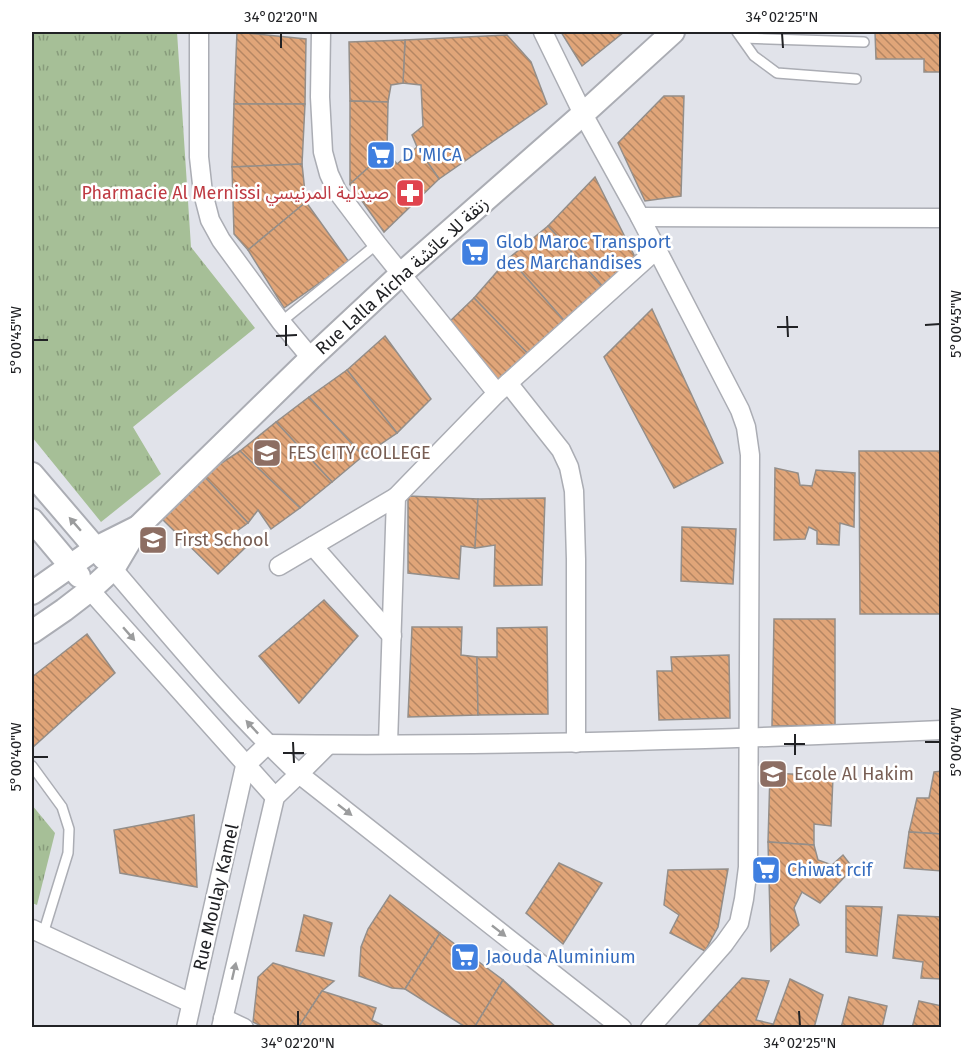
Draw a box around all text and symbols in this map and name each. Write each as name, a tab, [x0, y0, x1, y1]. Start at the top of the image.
text: 34°02'20"N	[244, 8, 318, 26]
text: 34°02'25"N	[746, 8, 818, 26]
supermarket icon: D 'MICA	[365, 139, 397, 171]
place label: D 'MICA	[402, 144, 463, 166]
pharmacy icon: Pharmacie Al Mernissi صيدلية المرنيسي	[394, 177, 426, 209]
place label: Pharmacie Al Mernissi صيدلية المرنيسي	[81, 182, 389, 206]
street label: Rue Lalla Aicha زنقة للا عائشة	[311, 192, 493, 360]
place label: Glob Maroc Transport des Marchandises	[496, 231, 672, 274]
supermarket icon: Glob Maroc Transport des Marchandises	[459, 236, 491, 268]
text: 5°00'45"W	[947, 290, 965, 358]
text: 5°00'45"W	[7, 306, 25, 374]
school or university icon: FES CITY COLLEGE	[251, 437, 283, 469]
place label: FES CITY COLLEGE	[288, 442, 431, 464]
one-way arrow	[69, 517, 82, 532]
school or university icon: First School	[137, 524, 169, 556]
place label: First School	[174, 529, 269, 551]
one-way arrow	[122, 626, 136, 641]
text: 5°00'40"W	[947, 707, 965, 777]
one-way arrow	[245, 720, 259, 734]
text: 5°00'40"W	[7, 722, 25, 792]
school or university icon: Ecole Al Hakim	[757, 758, 789, 790]
place label: Ecole Al Hakim	[794, 763, 914, 785]
one-way arrow	[338, 804, 353, 816]
street label: Rue Moulay Kamel	[188, 821, 244, 973]
supermarket icon: Chiwat rcif	[750, 854, 782, 886]
place label: Chiwat rcif	[787, 859, 874, 881]
one-way arrow	[491, 924, 506, 936]
supermarket icon: Jaouda Aluminium	[449, 941, 481, 973]
place label: Jaouda Aluminium	[486, 946, 636, 968]
one-way arrow	[230, 961, 239, 980]
text: 34°02'20"N	[261, 1034, 335, 1052]
text: 34°02'25"N	[764, 1034, 836, 1052]

